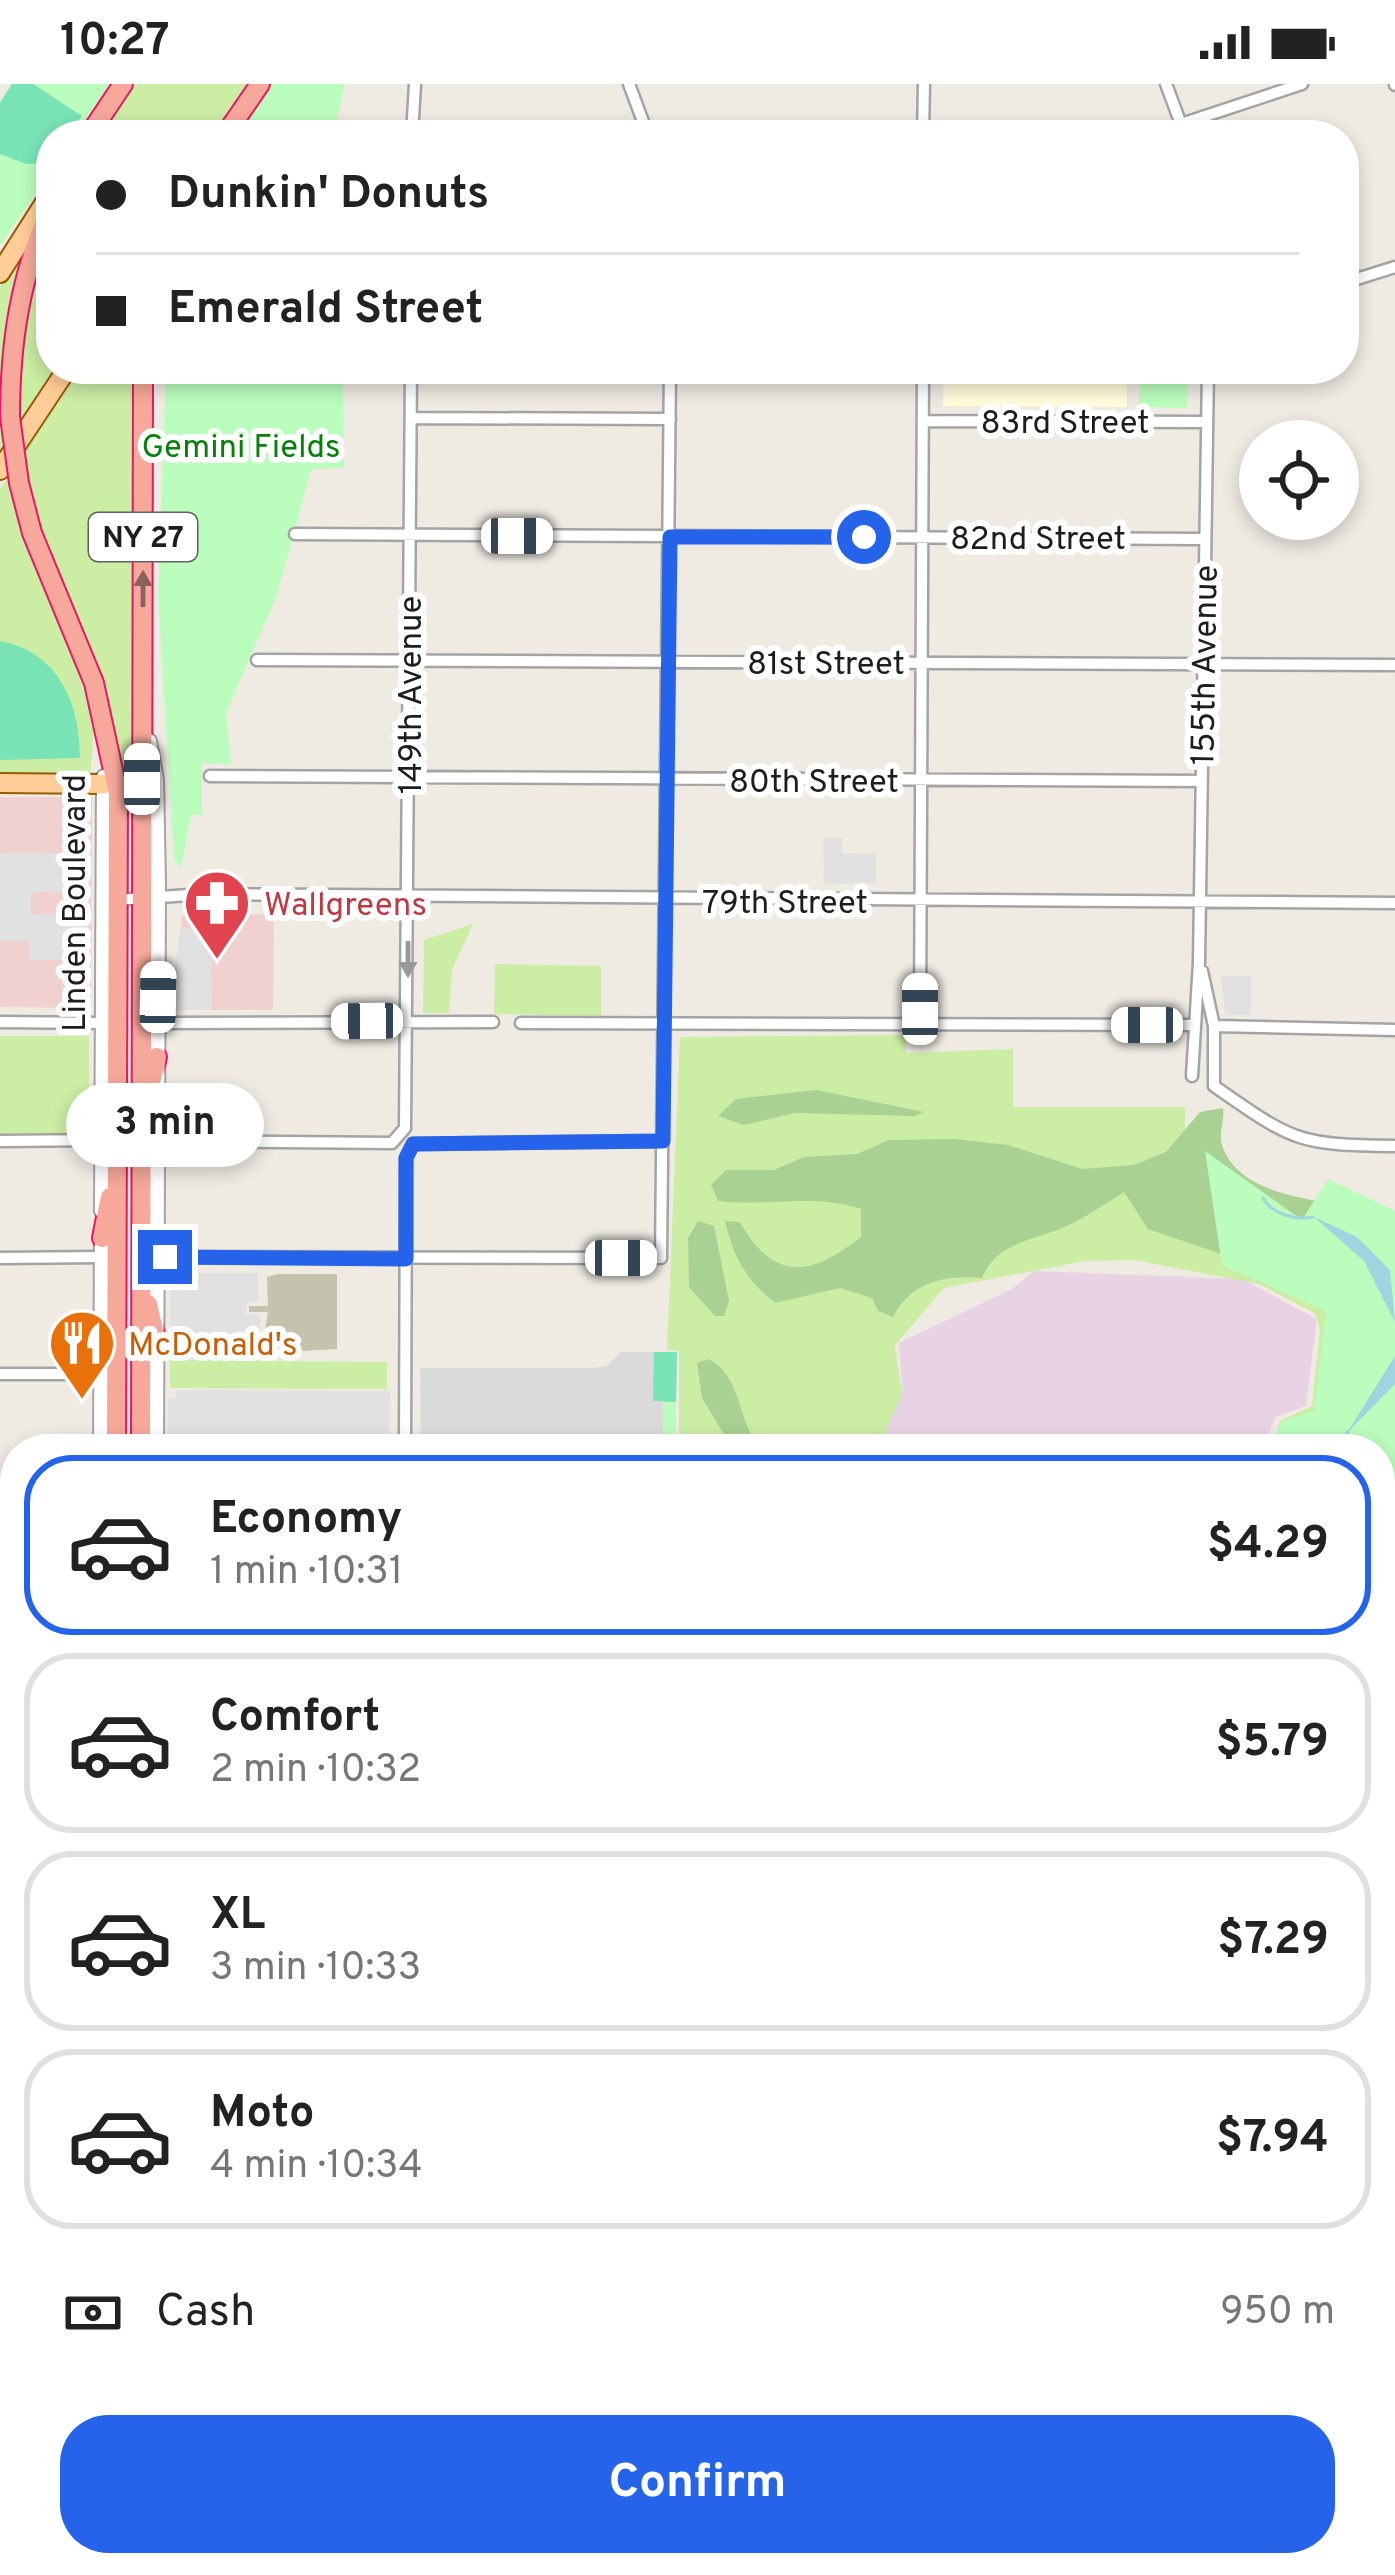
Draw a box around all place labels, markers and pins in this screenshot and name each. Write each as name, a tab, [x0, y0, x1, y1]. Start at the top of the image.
pharmacy icon: Wallgreens	[182, 868, 252, 962]
place label: Wallgreens	[264, 886, 427, 928]
restaurant icon: McDonald's	[47, 1308, 117, 1402]
place label: McDonald's	[128, 1326, 297, 1368]

